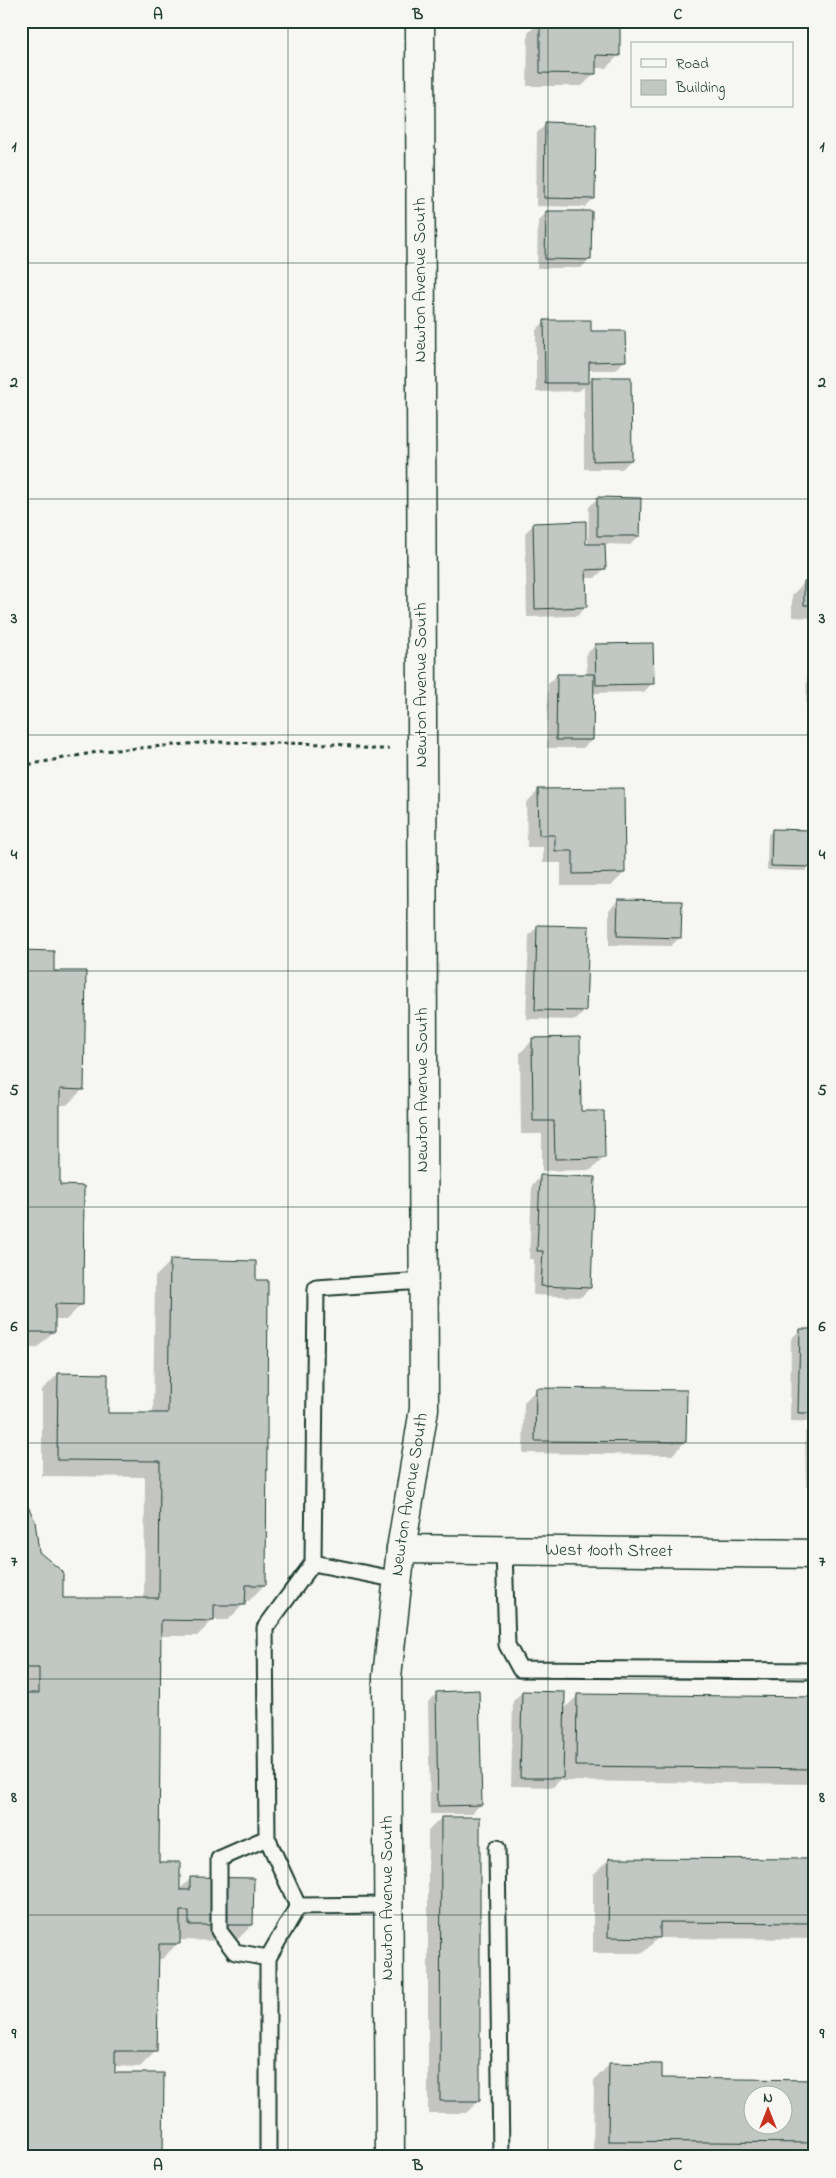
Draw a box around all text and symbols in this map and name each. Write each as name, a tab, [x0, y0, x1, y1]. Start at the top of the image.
text: A	[153, 3, 163, 27]
text: B	[412, 3, 424, 27]
text: C	[674, 3, 683, 27]
legend	[631, 42, 794, 108]
text: Road	[676, 53, 709, 75]
text: Building	[675, 77, 725, 100]
text: 1	[11, 135, 17, 159]
text: 1	[819, 135, 825, 159]
street label: Newton Avenue South	[408, 198, 434, 362]
text: 2	[9, 371, 18, 395]
text: 2	[817, 371, 826, 395]
street label: Newton Avenue South	[409, 603, 435, 767]
text: 3	[10, 607, 18, 631]
text: 3	[818, 607, 826, 631]
text: 4	[10, 843, 18, 867]
text: 4	[818, 843, 826, 867]
street label: Newton Avenue South	[410, 1008, 436, 1172]
text: 5	[9, 1079, 19, 1103]
text: 5	[817, 1079, 827, 1103]
text: 6	[9, 1315, 18, 1339]
text: 6	[817, 1315, 826, 1339]
street label: Newton Avenue South	[385, 1411, 436, 1578]
street label: West 100th Street	[545, 1538, 673, 1565]
text: 7	[11, 1550, 18, 1574]
text: 7	[819, 1550, 826, 1574]
text: 8	[10, 1786, 17, 1810]
text: 8	[818, 1786, 825, 1810]
street label: Newton Avenue South	[375, 1816, 401, 1980]
text: 9	[11, 2022, 17, 2046]
text: 9	[819, 2022, 825, 2046]
north arrow	[744, 2086, 794, 2136]
text: N	[763, 2088, 773, 2109]
text: A	[153, 2154, 163, 2178]
text: B	[412, 2154, 424, 2178]
text: C	[674, 2154, 683, 2178]

